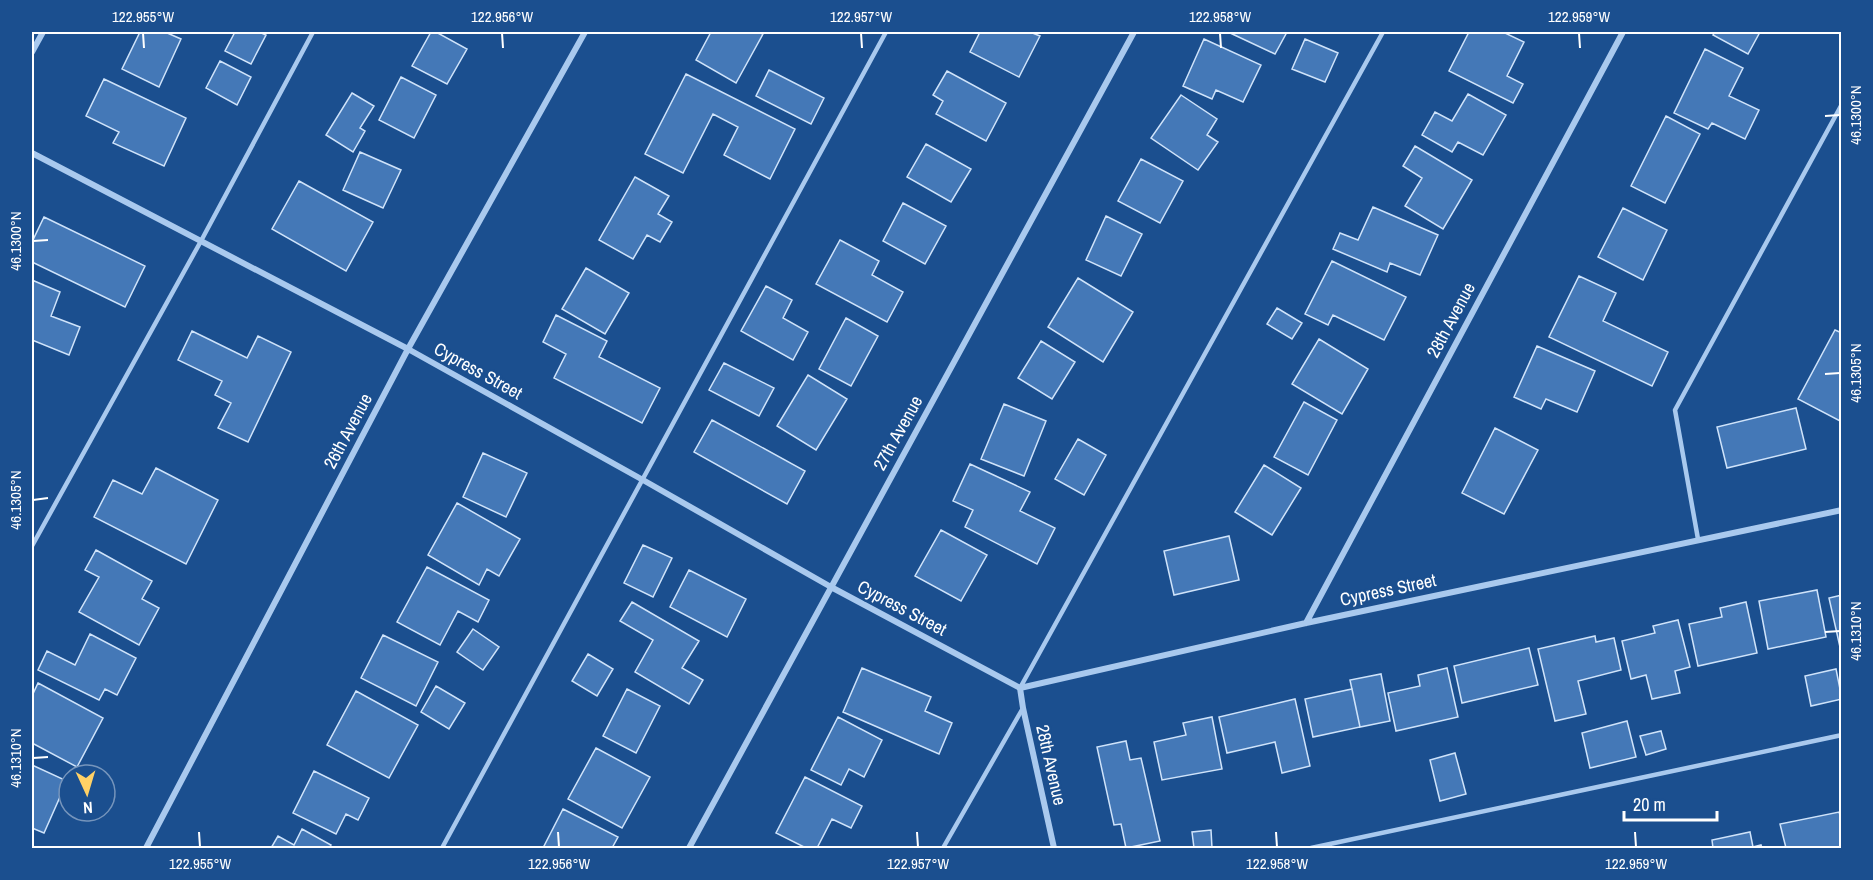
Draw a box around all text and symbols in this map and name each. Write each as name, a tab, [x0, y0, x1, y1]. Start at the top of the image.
text: 122.955°W	[112, 6, 174, 27]
text: 122.956°W	[471, 6, 533, 27]
text: 122.957°W	[830, 6, 892, 27]
text: 122.958°W	[1189, 6, 1251, 27]
text: 122.959°W	[1548, 6, 1610, 27]
text: 46.1300°N	[1845, 85, 1866, 145]
text: 46.1300°N	[5, 211, 26, 271]
street label: 28th Avenue	[1420, 278, 1481, 362]
street label: Cypress Street	[429, 336, 527, 405]
text: 46.1305°N	[1845, 343, 1866, 403]
street label: 26th Avenue	[317, 389, 378, 473]
street label: 27th Avenue	[867, 391, 928, 475]
text: 46.1305°N	[5, 470, 26, 530]
street label: Cypress Street	[1338, 567, 1438, 612]
street label: Cypress Street	[853, 574, 951, 642]
text: 46.1310°N	[1845, 601, 1866, 661]
street label: 28th Avenue	[1030, 722, 1073, 808]
text: 46.1310°N	[5, 728, 26, 788]
north arrow	[57, 763, 117, 823]
scale bar	[1624, 784, 1717, 822]
text: 20 m	[1633, 792, 1666, 817]
text: N	[83, 797, 94, 819]
text: 122.955°W	[169, 853, 231, 874]
text: 122.956°W	[528, 853, 590, 874]
text: 122.957°W	[887, 853, 949, 874]
text: 122.958°W	[1246, 853, 1308, 874]
text: 122.959°W	[1605, 853, 1667, 874]

